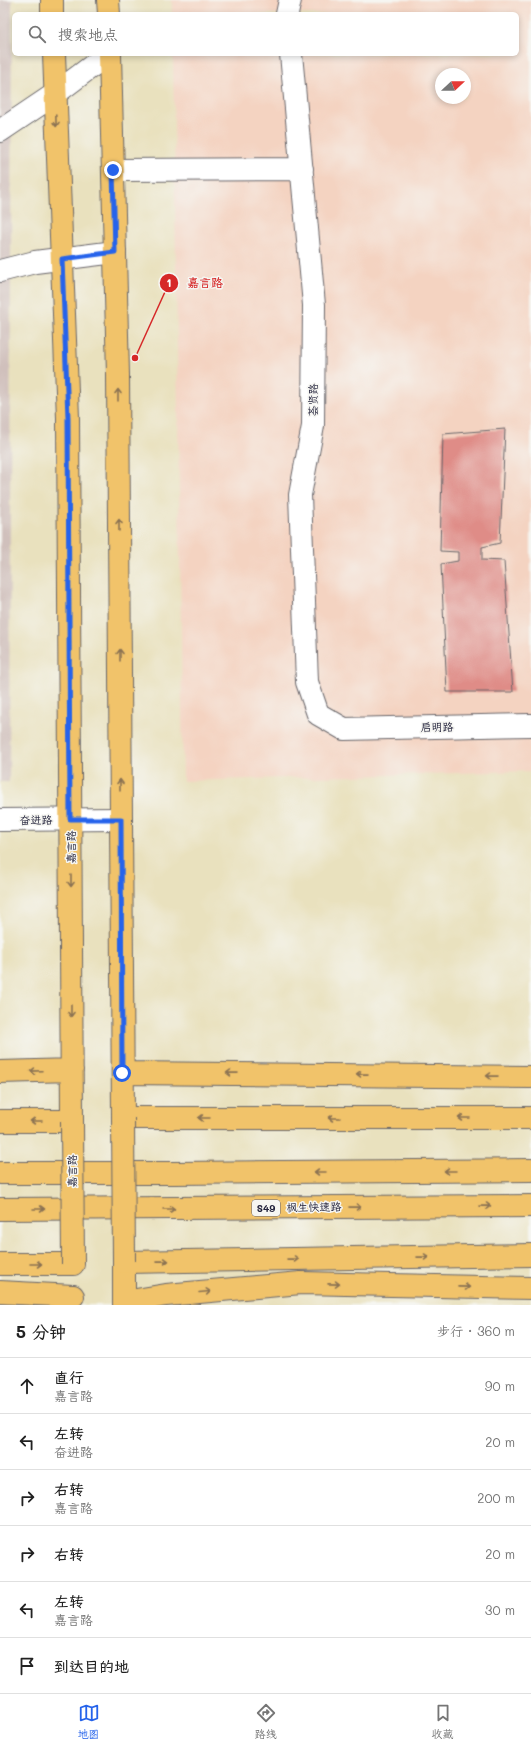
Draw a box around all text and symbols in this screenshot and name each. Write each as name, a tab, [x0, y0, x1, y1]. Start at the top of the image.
search box	[12, 12, 519, 56]
icon: search	[26, 23, 48, 45]
text: 搜索地点	[58, 24, 118, 44]
north arrow	[435, 68, 471, 104]
one-way arrow	[53, 114, 60, 127]
route end	[104, 161, 122, 179]
callout: 嘉言路	[159, 271, 231, 295]
text: 1	[166, 274, 172, 290]
text: 嘉言路	[187, 274, 223, 290]
street label: 荟贤路	[305, 384, 320, 417]
one-way arrow	[114, 389, 122, 402]
one-way arrow	[115, 519, 123, 532]
one-way arrow	[116, 649, 124, 662]
street label: 启明路	[420, 719, 454, 734]
one-way arrow	[117, 779, 124, 792]
street label: 奋进路	[19, 812, 53, 827]
street label: 嘉言路	[63, 831, 78, 864]
one-way arrow	[67, 874, 75, 887]
one-way arrow	[67, 1004, 75, 1017]
route start	[113, 1064, 131, 1082]
one-way arrow	[30, 1067, 43, 1074]
one-way arrow	[226, 1069, 239, 1077]
one-way arrow	[356, 1070, 369, 1078]
one-way arrow	[486, 1072, 499, 1080]
one-way arrow	[198, 1114, 211, 1122]
one-way arrow	[328, 1114, 341, 1122]
one-way arrow	[458, 1114, 471, 1122]
one-way arrow	[30, 1117, 43, 1125]
street label: 嘉言路	[64, 1155, 79, 1188]
one-way arrow	[444, 1167, 457, 1175]
one-way arrow	[314, 1168, 327, 1176]
street label: 枫生快速路	[286, 1199, 342, 1214]
road number: S49	[252, 1200, 280, 1216]
one-way arrow	[478, 1202, 491, 1210]
one-way arrow	[348, 1203, 361, 1211]
one-way arrow	[32, 1205, 45, 1213]
one-way arrow	[162, 1205, 175, 1213]
one-way arrow	[416, 1253, 429, 1261]
one-way arrow	[286, 1255, 299, 1263]
one-way arrow	[156, 1257, 169, 1265]
one-way arrow	[29, 1260, 42, 1268]
one-way arrow	[327, 1280, 340, 1288]
one-way arrow	[457, 1283, 470, 1290]
one-way arrow	[198, 1288, 211, 1296]
text: 5 分钟	[16, 1320, 66, 1342]
text: 步行 · 360 m	[437, 1322, 515, 1339]
text: 直行	[54, 1367, 84, 1387]
icon: ahead	[16, 1375, 38, 1397]
text: 90 m	[485, 1377, 515, 1394]
text: 嘉言路	[54, 1387, 93, 1404]
text: 左转	[54, 1423, 84, 1443]
icon: left	[16, 1431, 38, 1453]
text: 20 m	[485, 1433, 515, 1450]
text: 奋进路	[54, 1443, 93, 1460]
text: 右转	[54, 1479, 84, 1499]
icon: right	[16, 1487, 38, 1509]
text: 200 m	[477, 1489, 515, 1506]
text: 嘉言路	[54, 1499, 93, 1516]
icon: right	[16, 1543, 38, 1565]
text: 右转	[54, 1544, 84, 1564]
text: 20 m	[485, 1545, 515, 1562]
text: 左转	[54, 1591, 84, 1611]
icon: left	[16, 1599, 38, 1621]
text: 30 m	[485, 1601, 515, 1618]
text: 嘉言路	[54, 1611, 93, 1628]
icon: arrive	[16, 1655, 38, 1677]
text: 到达目的地	[54, 1656, 129, 1676]
tab: 地图	[78, 1702, 100, 1741]
tab: 路线	[255, 1702, 277, 1741]
tab: 收藏	[432, 1702, 454, 1741]

